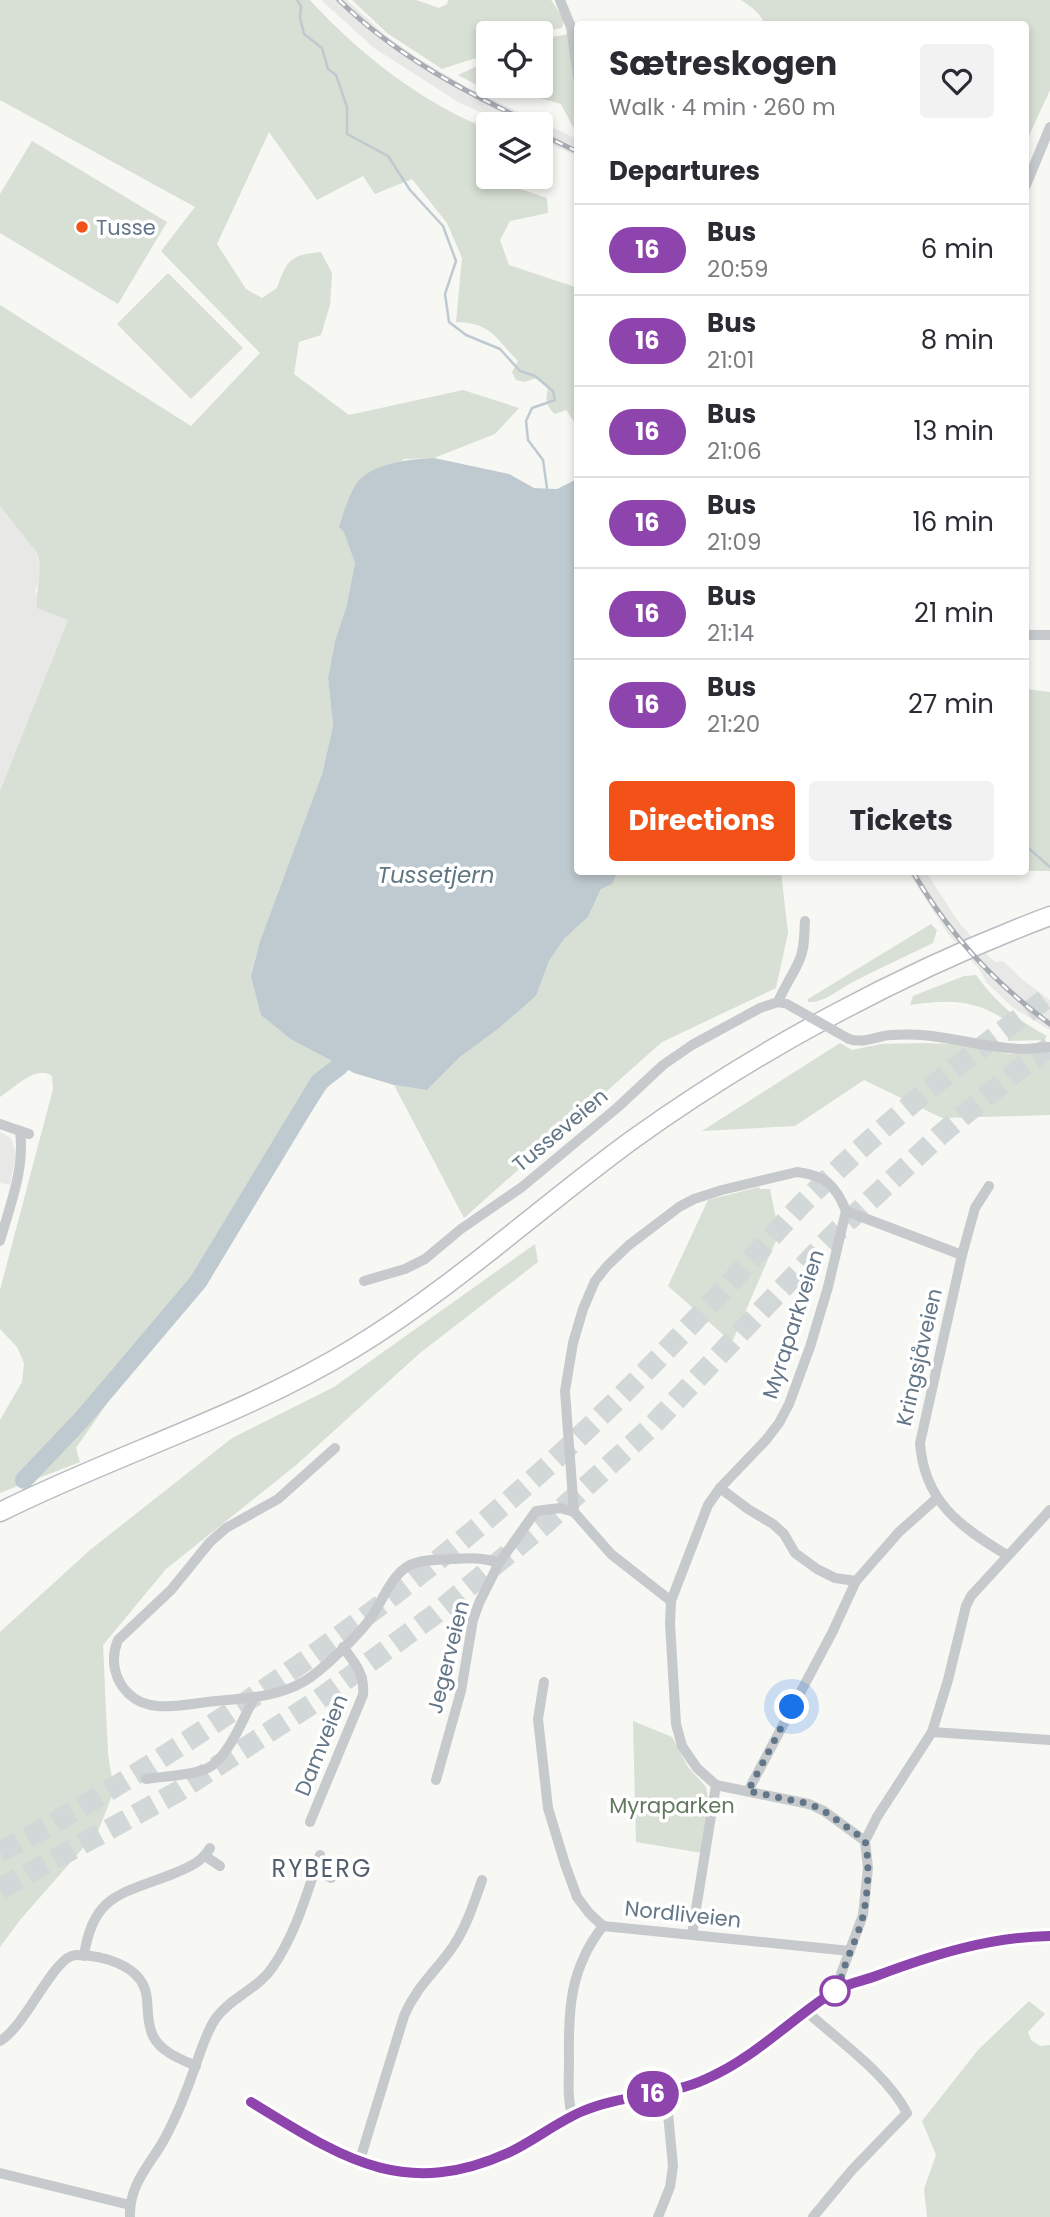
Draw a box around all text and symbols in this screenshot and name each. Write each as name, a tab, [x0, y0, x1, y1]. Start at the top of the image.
map controls	[476, 21, 553, 189]
button: locate	[476, 21, 553, 98]
text: Sætreskogen	[609, 40, 837, 87]
button: heart	[920, 44, 994, 118]
text: Walk · 4 min · 260 m	[609, 91, 836, 123]
button: layers	[476, 112, 553, 189]
text: Departures	[609, 153, 760, 189]
place label: Tusse	[96, 213, 156, 242]
text: Bus	[707, 214, 756, 250]
marker: Tusse	[74, 219, 90, 235]
text: 6 min	[921, 231, 994, 267]
text: 16	[635, 233, 660, 266]
text: 20:59	[707, 253, 769, 285]
text: Bus	[707, 305, 756, 341]
text: 8 min	[921, 322, 994, 358]
text: 16	[635, 324, 660, 357]
text: 21:01	[707, 344, 754, 376]
text: Bus	[707, 396, 756, 432]
text: 13 min	[914, 413, 994, 449]
text: 16	[635, 415, 660, 448]
text: 21:06	[707, 435, 762, 467]
text: Bus	[707, 487, 756, 523]
text: 16 min	[912, 504, 994, 540]
text: 16	[635, 506, 660, 539]
text: 21:09	[707, 526, 761, 558]
text: Bus	[707, 578, 756, 614]
text: 21 min	[914, 595, 994, 631]
text: 16	[635, 597, 660, 630]
text: 21:14	[707, 617, 754, 649]
text: Bus	[707, 669, 756, 705]
text: 27 min	[908, 686, 994, 722]
text: 16	[635, 688, 660, 721]
text: 21:20	[707, 708, 760, 740]
button: Directions	[609, 781, 795, 861]
button: Tickets	[809, 781, 994, 861]
water label: Tussetjern	[377, 859, 495, 891]
street label: Tusseveien	[506, 1082, 614, 1178]
street label: Myraparkveien	[755, 1246, 831, 1402]
street label: Kringsjåveien	[889, 1286, 949, 1428]
street label: Jegerveien	[420, 1597, 476, 1717]
your location	[774, 1689, 809, 1724]
street label: Damveien	[287, 1690, 355, 1800]
park label: Myraparken	[609, 1791, 735, 1820]
district label: RYBERG	[272, 1852, 372, 1885]
street label: Nordliveien	[623, 1893, 743, 1935]
unlabelled marker	[820, 1976, 850, 2006]
line badge: 16	[622, 2071, 684, 2117]
text: 16	[641, 2077, 665, 2110]

